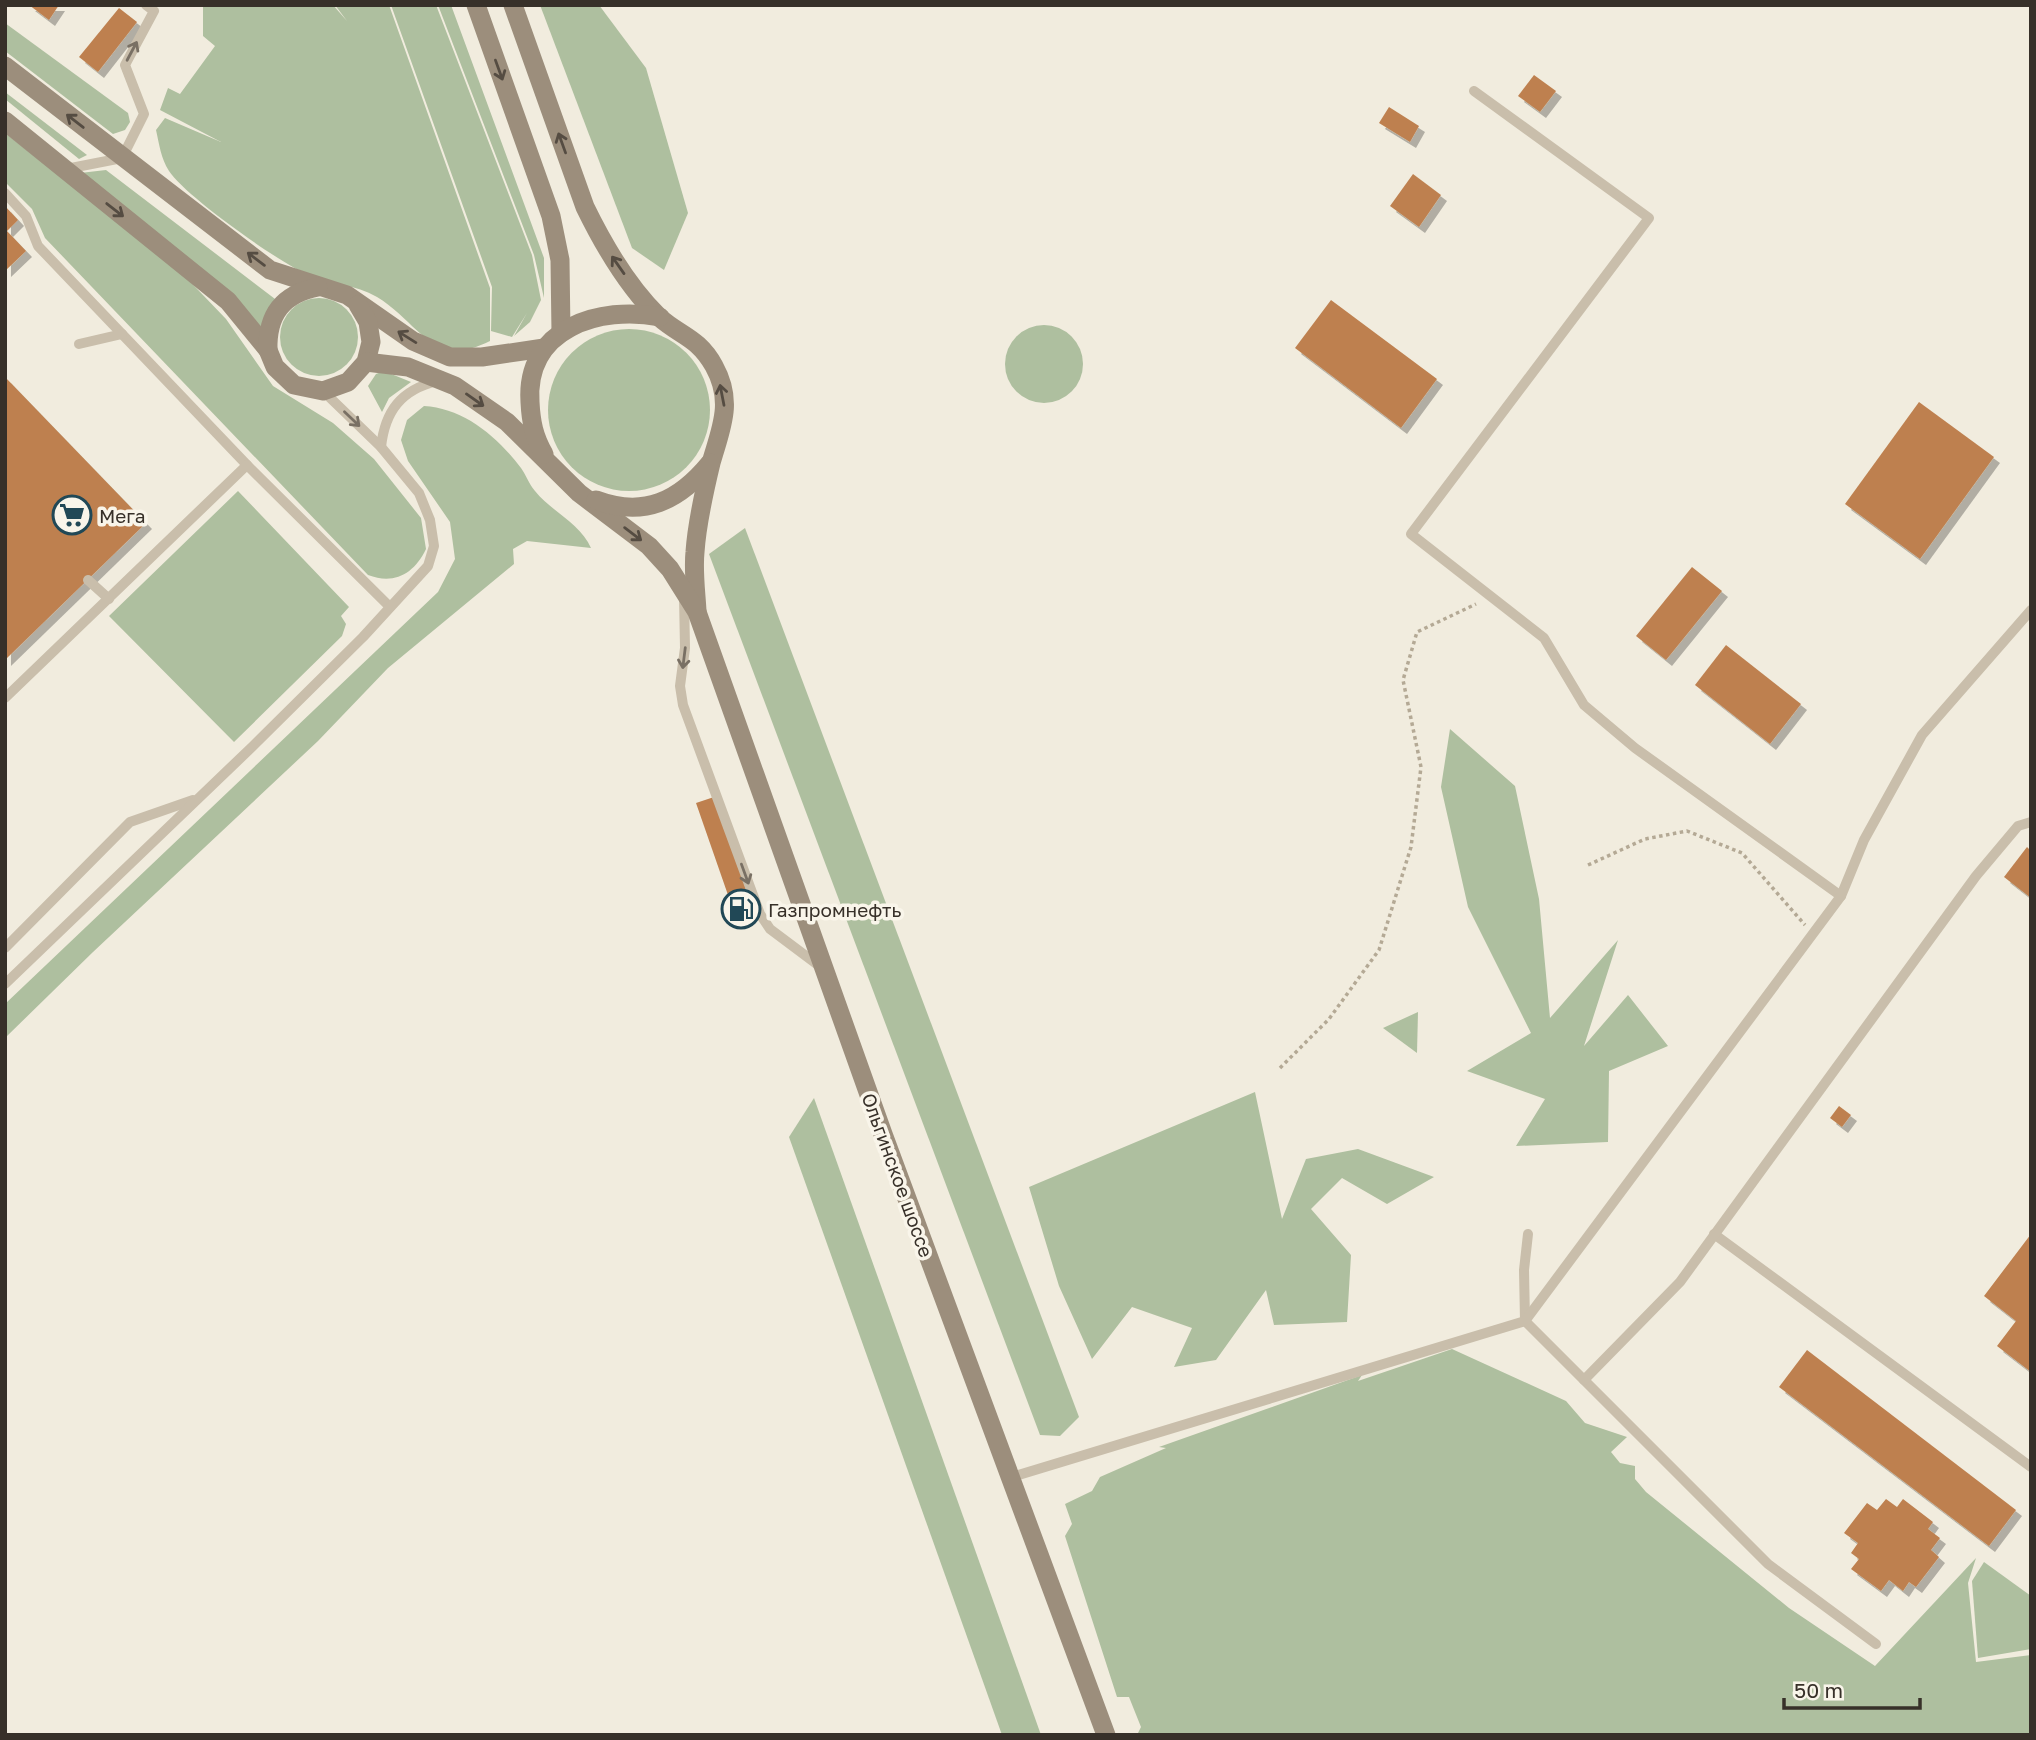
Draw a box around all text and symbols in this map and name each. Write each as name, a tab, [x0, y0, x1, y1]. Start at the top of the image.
one-way arrow	[125, 42, 139, 62]
one-way arrow	[494, 58, 506, 80]
one-way arrow	[67, 114, 85, 129]
one-way arrow	[555, 132, 567, 154]
one-way arrow	[106, 203, 124, 218]
one-way arrow	[248, 252, 266, 267]
one-way arrow	[611, 256, 625, 275]
one-way arrow	[398, 329, 418, 343]
one-way arrow	[715, 385, 728, 407]
one-way arrow	[465, 393, 484, 407]
one-way arrow	[343, 411, 360, 428]
supermarket icon: Мега	[51, 494, 93, 536]
place label: Мега	[99, 504, 145, 527]
one-way arrow	[624, 527, 642, 542]
one-way arrow	[677, 646, 690, 669]
one-way arrow	[740, 862, 752, 884]
fuel station icon: Газпромнефть	[720, 888, 762, 930]
place label: Газпромнефть	[768, 898, 901, 921]
street label: Ольгинское шоссе	[858, 1090, 938, 1260]
scale bar	[1784, 1666, 1920, 1710]
text: 50 m	[1794, 1677, 1843, 1703]

